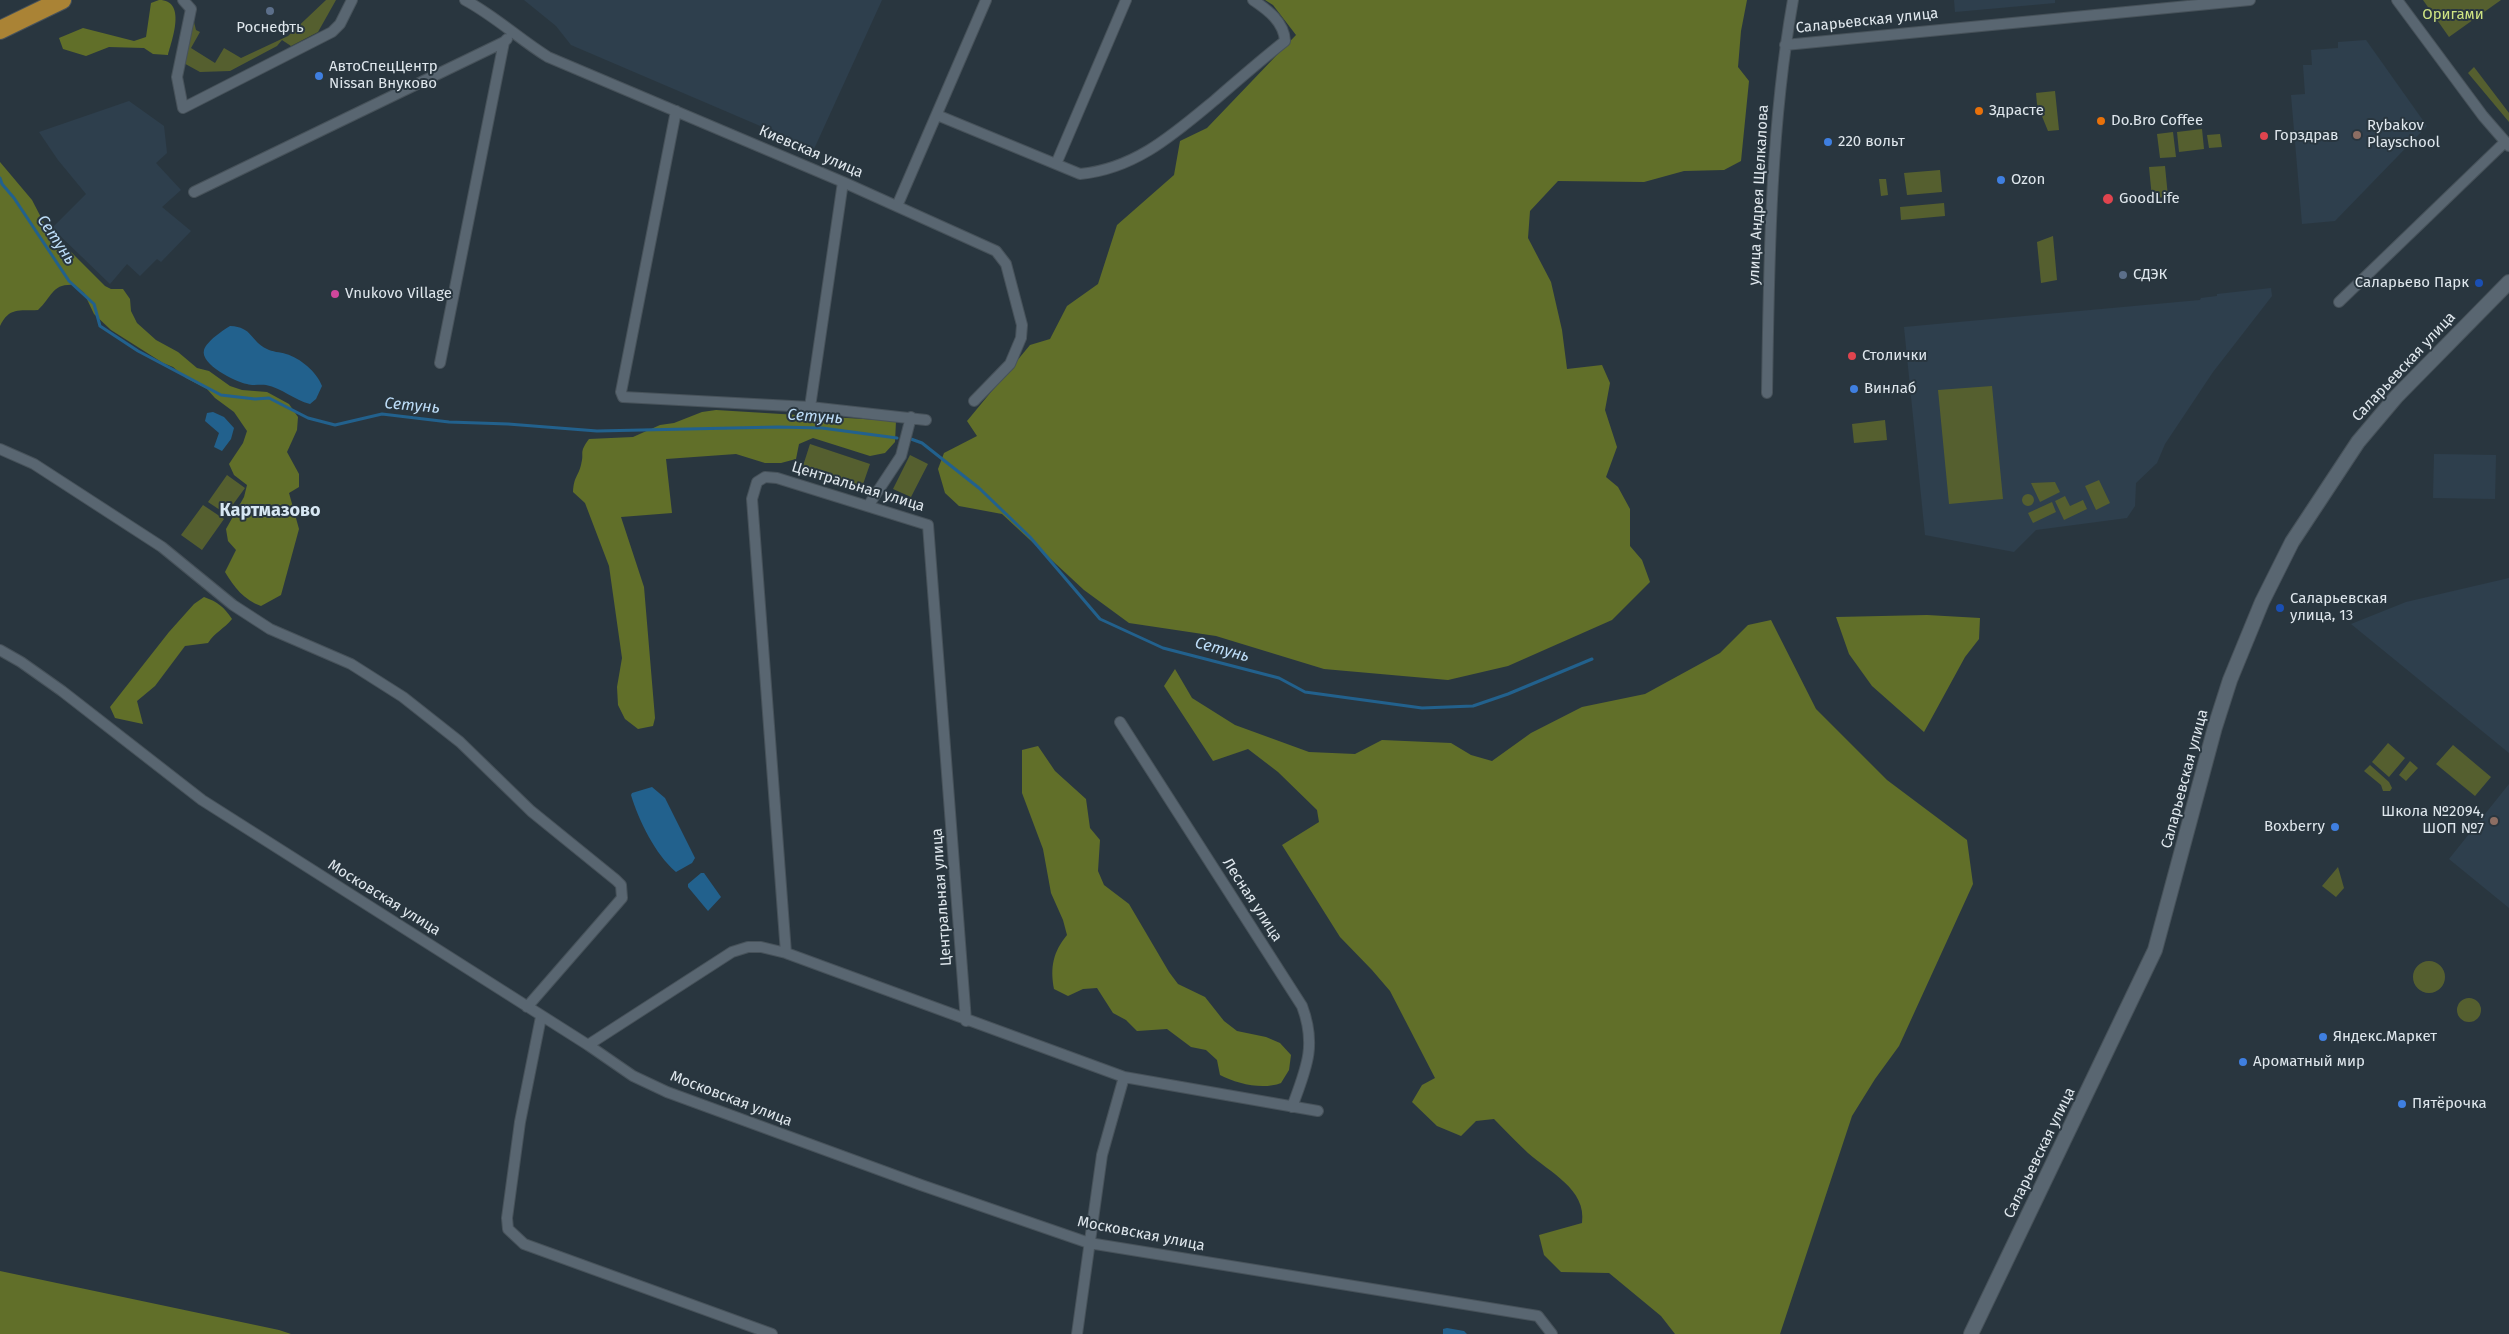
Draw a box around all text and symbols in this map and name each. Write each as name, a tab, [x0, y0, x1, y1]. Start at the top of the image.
marker: Роснефть	[264, 5, 276, 17]
street label: Саларьевская улица	[1795, 5, 1939, 37]
park label: Оригами	[2422, 6, 2484, 24]
place label: Роснефть	[236, 19, 304, 37]
place label: АвтоСпецЦентр Nissan Внуково	[329, 58, 438, 93]
marker: АвтоСпецЦентр Nissan Внуково	[313, 70, 325, 82]
place label: Здрасте	[1989, 102, 2044, 120]
street label: улица Андрея Щелкалова	[1745, 104, 1773, 286]
marker: Здрасте	[1973, 105, 1985, 117]
place label: Do.Bro Coffee	[2111, 112, 2203, 130]
marker: Do.Bro Coffee	[2095, 115, 2107, 127]
place label: Rybakov Playschool	[2367, 117, 2440, 152]
street label: Киевская улица	[756, 122, 866, 182]
place label: Горздрав	[2274, 127, 2339, 145]
marker: Rybakov Playschool	[2351, 129, 2363, 141]
marker: Горздрав	[2258, 130, 2270, 142]
place label: 220 вольт	[1838, 133, 1905, 151]
marker: 220 вольт	[1822, 136, 1834, 148]
place label: Ozon	[2011, 171, 2045, 189]
marker: Ozon	[1995, 174, 2007, 186]
place label: GoodLife	[2119, 190, 2180, 208]
marker: GoodLife	[2101, 192, 2115, 206]
water label: Сетунь	[32, 212, 80, 268]
place label: СДЭК	[2133, 266, 2167, 284]
marker: СДЭК	[2117, 269, 2129, 281]
place label: Саларьево Парк	[2355, 274, 2469, 292]
marker: Саларьево Парк	[2473, 277, 2485, 289]
place label: Vnukovo Village	[345, 285, 452, 303]
marker: Vnukovo Village	[329, 288, 341, 300]
street label: Саларьевская улица	[2349, 308, 2459, 426]
place label: Столички	[1862, 347, 1927, 365]
marker: Столички	[1846, 350, 1858, 362]
place label: Винлаб	[1864, 380, 1916, 398]
marker: Винлаб	[1848, 383, 1860, 395]
water label: Сетунь	[383, 394, 441, 418]
water label: Сетунь	[787, 405, 843, 429]
street label: Центральная улица	[789, 458, 927, 516]
district label: Картмазово	[219, 500, 321, 522]
place label: Саларьевская улица, 13	[2290, 590, 2388, 625]
marker: Саларьевская улица, 13	[2274, 602, 2286, 614]
water label: Сетунь	[1193, 634, 1251, 666]
street label: Саларьевская улица	[2158, 707, 2212, 851]
place label: Школа №2094, ШОП №7	[2381, 803, 2484, 838]
marker: Школа №2094, ШОП №7	[2488, 815, 2500, 827]
place label: Boxberry	[2264, 818, 2325, 836]
marker: Boxberry	[2329, 821, 2341, 833]
street label: Центральная улица	[928, 827, 956, 967]
street label: Лесная улица	[1218, 855, 1286, 945]
street label: Московская улица	[324, 856, 444, 940]
place label: Яндекс.Маркет	[2333, 1028, 2437, 1046]
marker: Яндекс.Маркет	[2317, 1031, 2329, 1043]
place label: Ароматный мир	[2253, 1053, 2365, 1071]
marker: Ароматный мир	[2237, 1056, 2249, 1068]
street label: Московская улица	[667, 1067, 795, 1131]
street label: Саларьевская улица	[2000, 1085, 2080, 1221]
place label: Пятёрочка	[2412, 1095, 2487, 1113]
marker: Пятёрочка	[2396, 1098, 2408, 1110]
street label: Московская улица	[1076, 1213, 1206, 1255]

